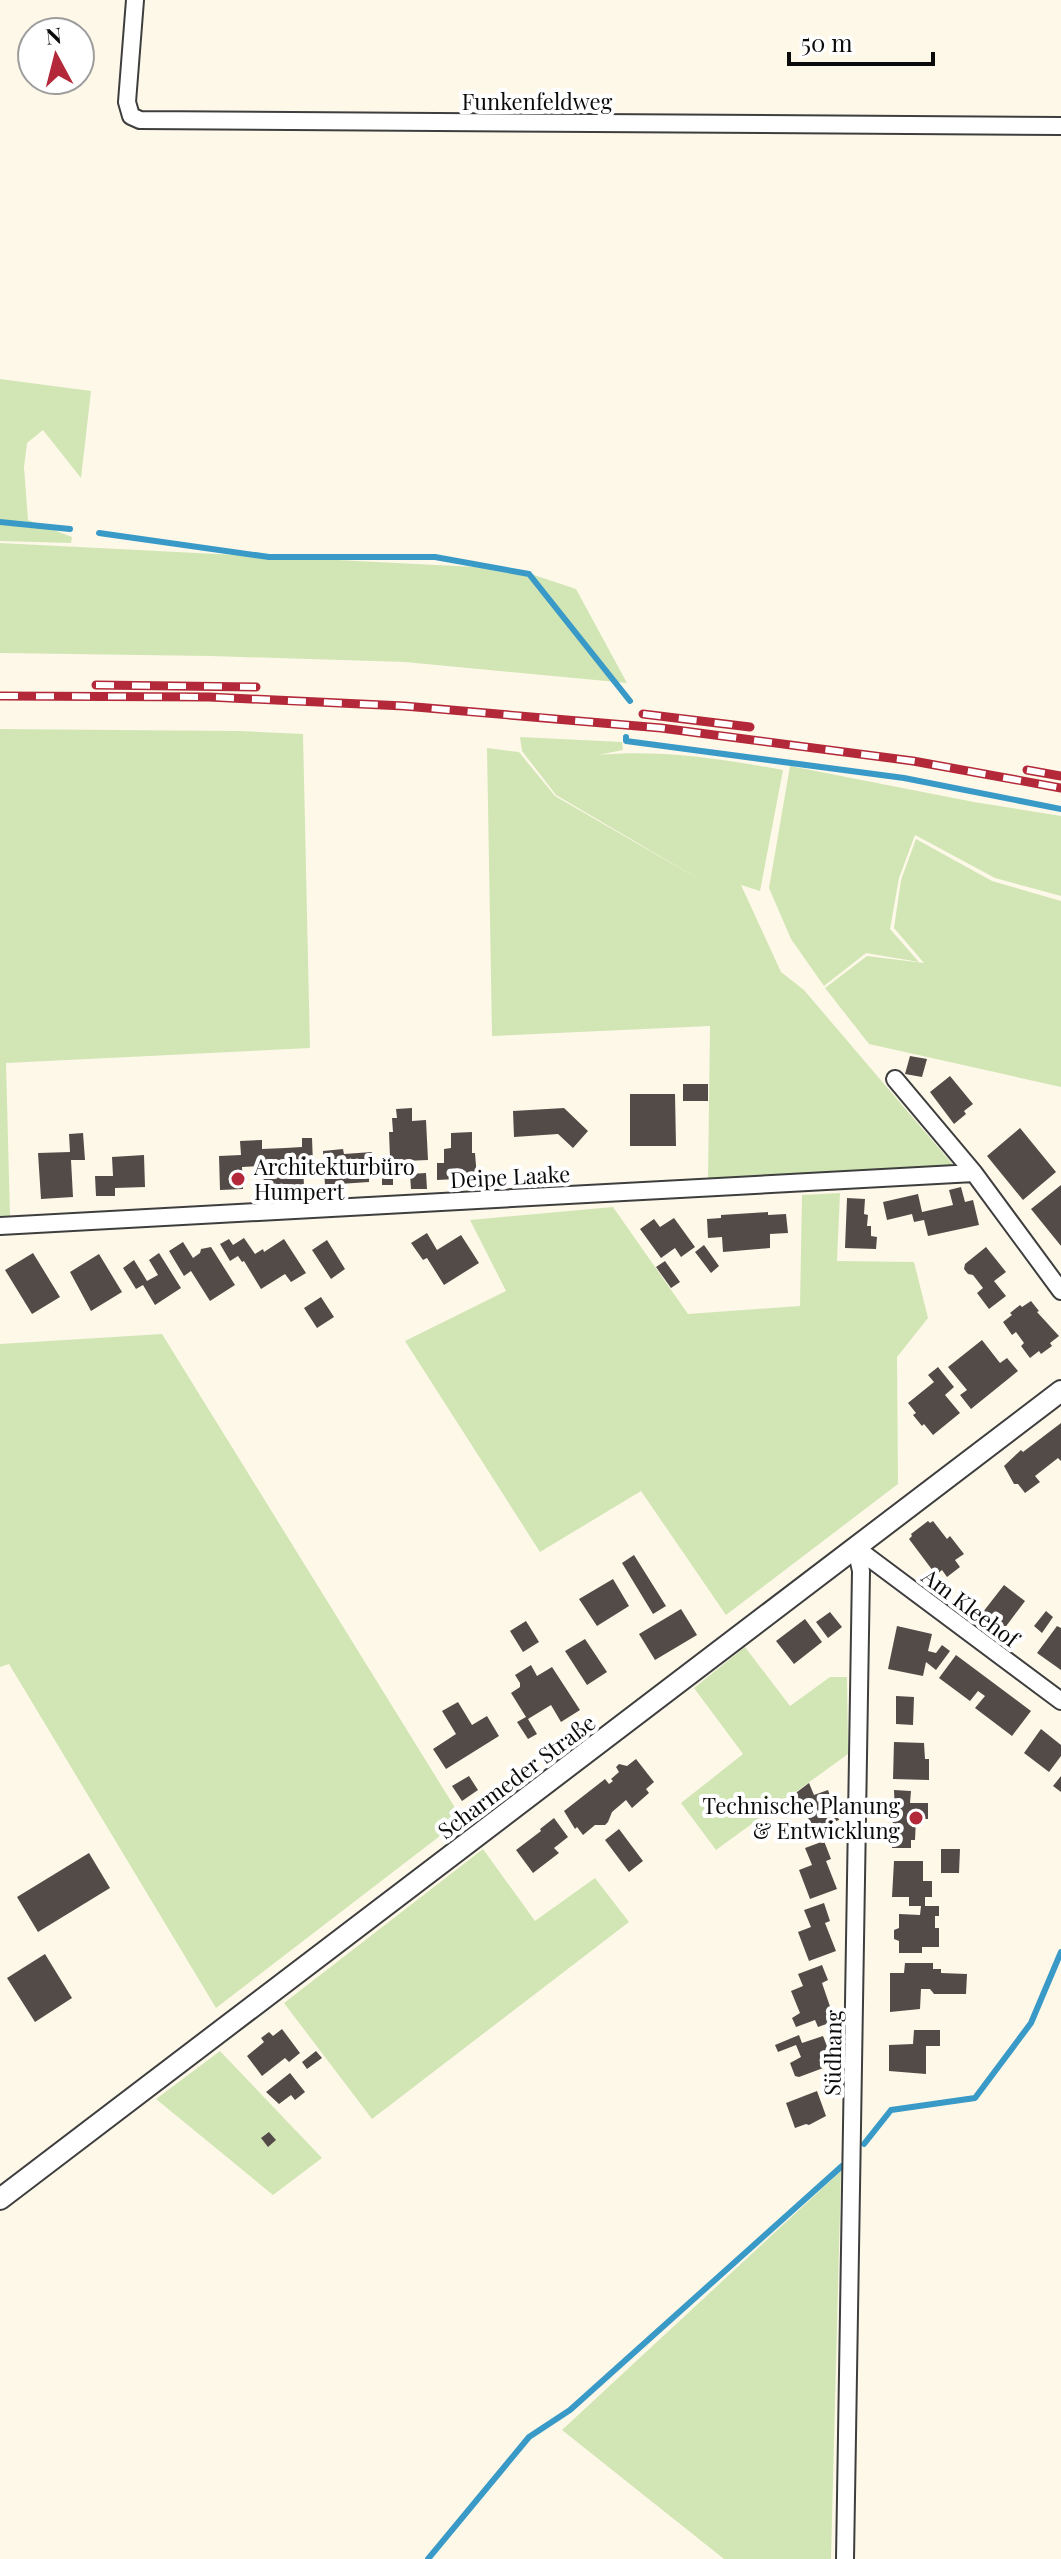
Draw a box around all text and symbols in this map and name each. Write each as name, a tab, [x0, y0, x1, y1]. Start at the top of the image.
north arrow	[16, 16, 96, 96]
scale bar	[789, 16, 933, 66]
text: N	[44, 19, 63, 51]
text: 50 m	[801, 26, 853, 58]
street label: Funkenfeldweg	[462, 86, 613, 116]
place label: Architekturbüro Humpert	[253, 1151, 415, 1206]
street label: Deipe Laake	[449, 1158, 571, 1194]
marker: Architekturbüro Humpert	[229, 1170, 247, 1188]
street label: Am Kleehof	[916, 1560, 1027, 1654]
street label: Scharmeder Straße	[431, 1707, 601, 1845]
place label: Technische Planung & Entwicklung	[703, 1790, 900, 1845]
marker: Technische Planung & Entwicklung	[907, 1809, 925, 1827]
street label: Südhang	[816, 2009, 848, 2096]

